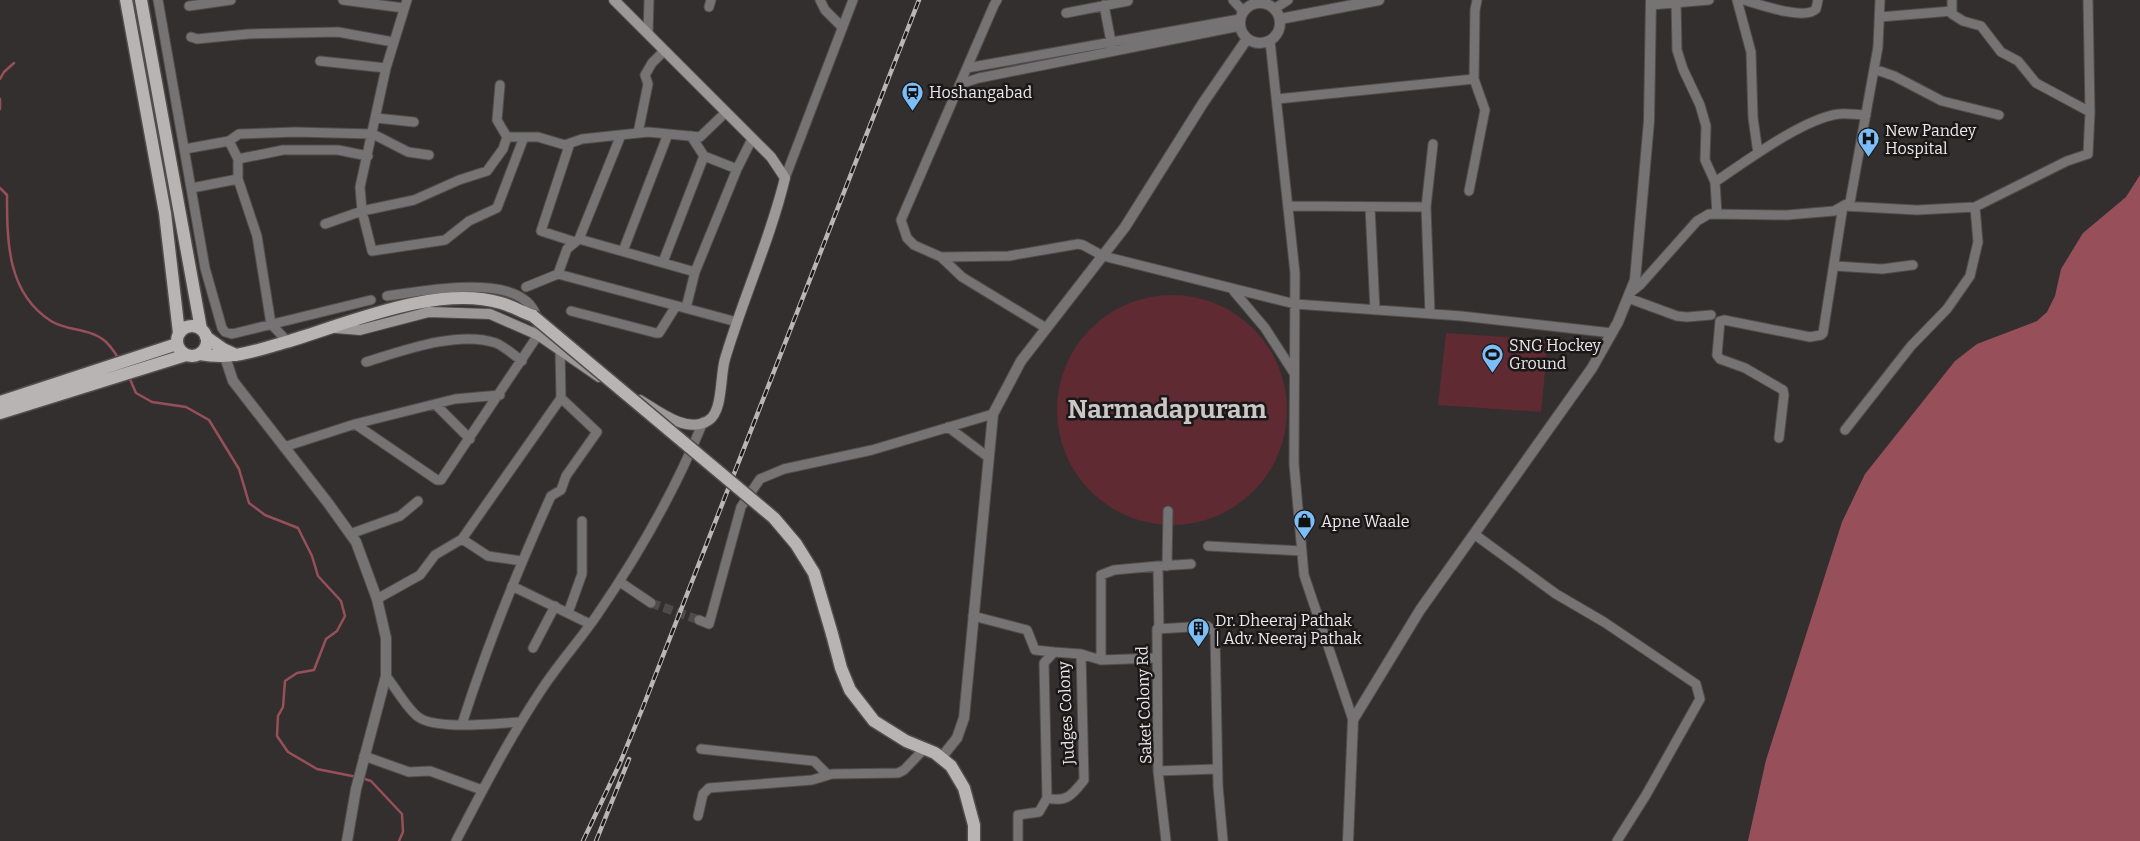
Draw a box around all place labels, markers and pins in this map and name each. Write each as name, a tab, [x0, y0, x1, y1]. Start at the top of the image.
station icon: Hoshangabad	[901, 80, 925, 111]
place label: Hoshangabad	[929, 83, 1033, 102]
place label: New Pandey Hospital	[1885, 121, 1977, 158]
hospital icon: New Pandey Hospital	[1857, 127, 1881, 158]
place label: SNG Hockey Ground	[1509, 336, 1602, 373]
sports icon: SNG Hockey Ground	[1481, 342, 1505, 373]
shop icon: Apne Waale	[1293, 509, 1317, 540]
place label: Apne Waale	[1321, 512, 1410, 531]
place label: Dr. Dheeraj Pathak | Adv. Neeraj Pathak	[1215, 611, 1362, 648]
building icon: Dr. Dheeraj Pathak | Adv. Neeraj Pathak	[1187, 617, 1211, 648]

